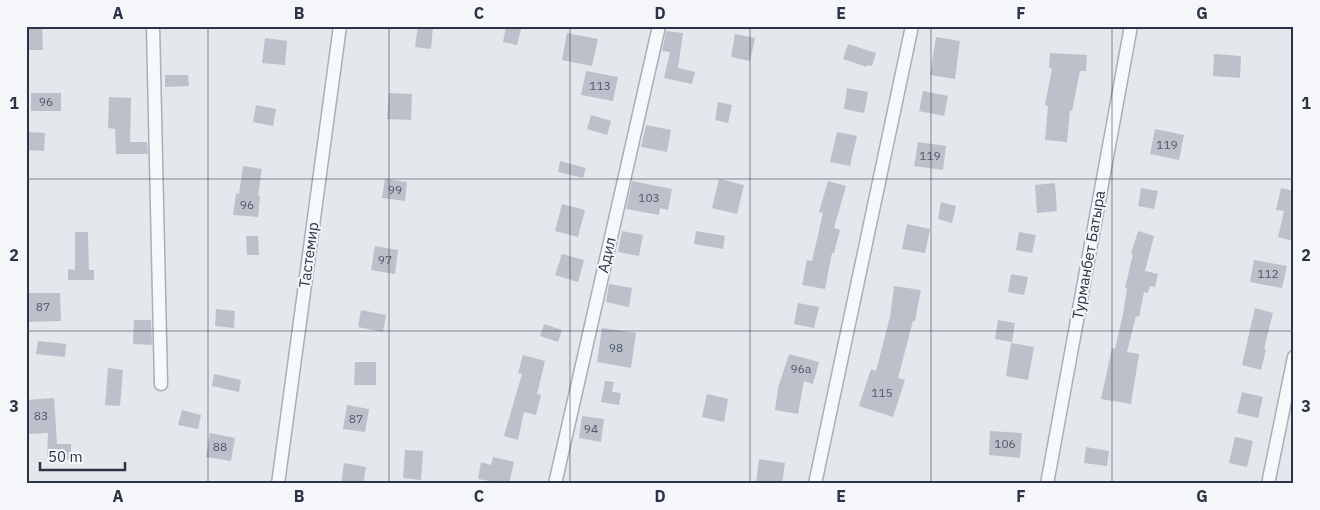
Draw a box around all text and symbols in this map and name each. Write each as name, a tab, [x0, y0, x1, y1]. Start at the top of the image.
text: A	[113, 3, 124, 23]
text: B	[294, 3, 305, 23]
text: C	[474, 3, 484, 23]
text: D	[654, 3, 666, 23]
text: E	[836, 3, 846, 23]
text: F	[1016, 3, 1026, 23]
text: G	[1196, 3, 1208, 23]
house number: 113	[589, 78, 611, 93]
text: 1	[9, 93, 19, 113]
text: 1	[1301, 93, 1311, 113]
house number: 96	[39, 94, 53, 109]
house number: 119	[1156, 137, 1178, 152]
house number: 119	[919, 148, 941, 163]
house number: 99	[388, 182, 402, 197]
street label: Турманбет Батыра	[1068, 189, 1109, 321]
house number: 103	[638, 190, 660, 205]
house number: 96	[240, 197, 254, 212]
street label: Тастемир	[294, 221, 323, 289]
street label: Адил	[593, 235, 620, 275]
text: 2	[9, 245, 19, 265]
text: 2	[1301, 245, 1311, 265]
house number: 97	[378, 252, 392, 267]
house number: 112	[1257, 266, 1279, 281]
house number: 87	[36, 299, 50, 314]
house number: 98	[609, 340, 623, 355]
house number: 96а	[791, 361, 812, 376]
house number: 115	[871, 385, 893, 400]
text: 3	[9, 396, 19, 416]
text: 3	[1301, 396, 1311, 416]
house number: 83	[34, 408, 48, 423]
house number: 87	[349, 411, 363, 426]
house number: 94	[584, 421, 598, 436]
house number: 106	[994, 436, 1016, 451]
house number: 88	[213, 439, 227, 454]
scale bar	[40, 440, 125, 472]
text: 50 m	[48, 447, 83, 466]
text: A	[113, 486, 124, 506]
text: B	[294, 486, 305, 506]
text: C	[474, 486, 484, 506]
text: D	[654, 486, 666, 506]
text: E	[836, 486, 846, 506]
text: F	[1016, 486, 1026, 506]
text: G	[1196, 486, 1208, 506]

